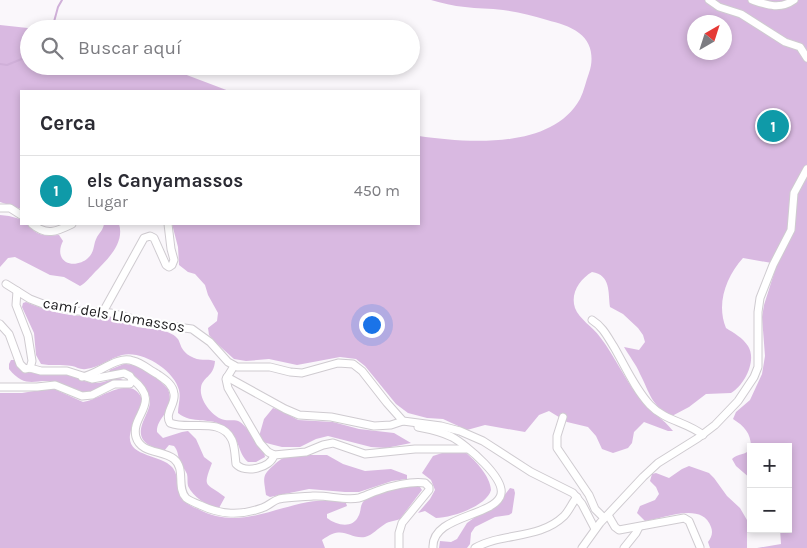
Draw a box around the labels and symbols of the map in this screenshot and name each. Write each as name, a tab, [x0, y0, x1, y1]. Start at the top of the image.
north arrow	[687, 15, 732, 60]
pin: 1	[757, 107, 789, 145]
street label: camí dels Llomassos	[42, 294, 186, 336]
your location	[359, 312, 385, 338]

